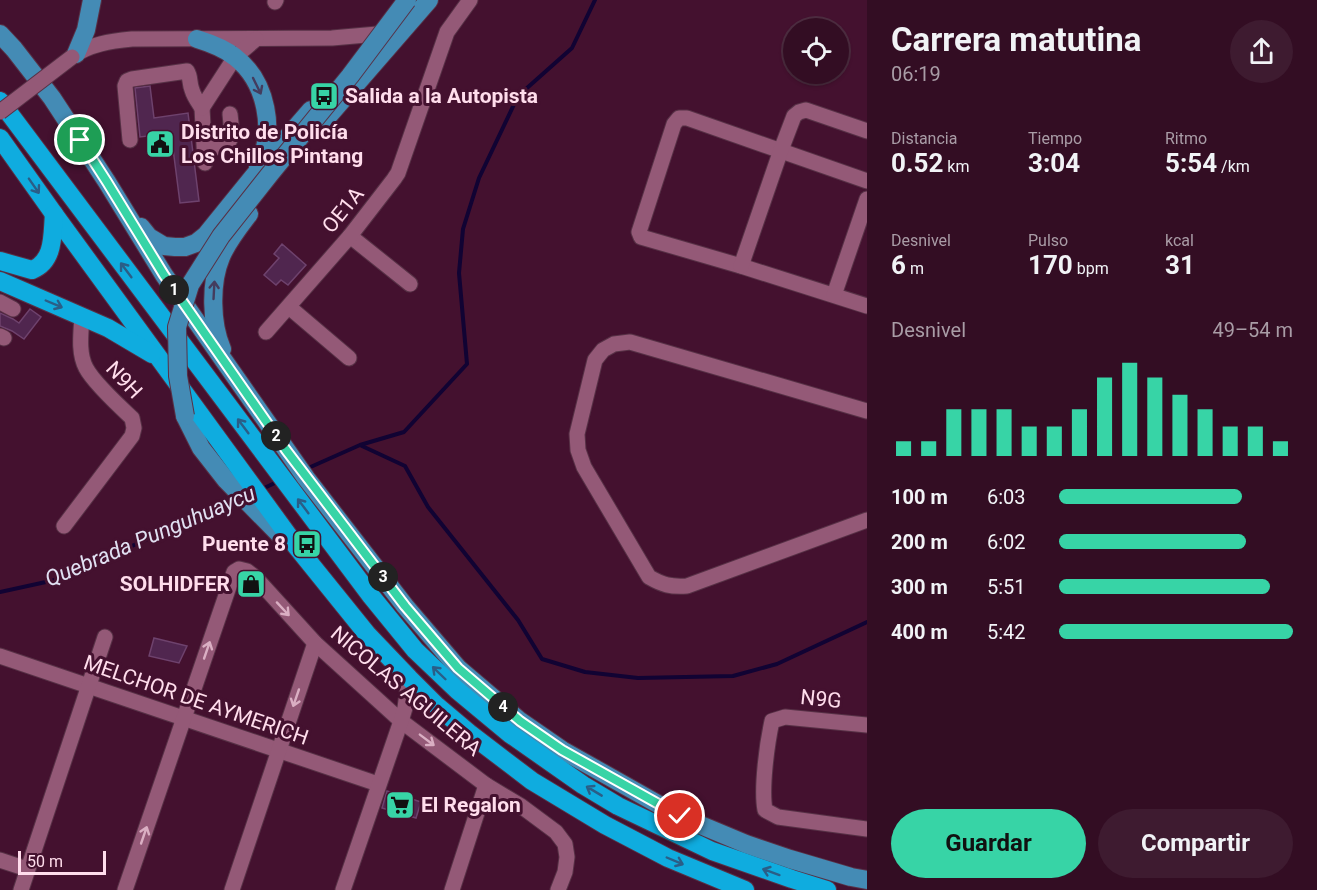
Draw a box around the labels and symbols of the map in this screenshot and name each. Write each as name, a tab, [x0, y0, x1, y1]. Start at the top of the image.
one-way arrow	[252, 77, 263, 95]
bus stop icon: Salida a la Autopista	[308, 80, 340, 112]
place label: Salida a la Autopista	[345, 84, 538, 108]
pin	[54, 114, 105, 165]
place label: Distrito de Policía Los Chillos Pintang	[181, 120, 363, 168]
public building icon: Distrito de Policía Los Chillos Pintang	[144, 128, 176, 160]
one-way arrow	[28, 177, 40, 193]
street label: OE1A	[317, 182, 369, 238]
one-way arrow	[120, 262, 133, 278]
pin: 1	[159, 275, 189, 305]
one-way arrow	[209, 281, 220, 301]
one-way arrow	[44, 299, 62, 310]
street label: N9H	[101, 357, 147, 403]
one-way arrow	[237, 419, 250, 435]
pin: 2	[261, 421, 291, 451]
water label: Quebrada Punguhuaycu	[41, 480, 259, 592]
one-way arrow	[297, 498, 310, 514]
bus stop icon: Puente 8	[291, 528, 323, 560]
place label: Puente 8	[202, 532, 286, 556]
pin: 3	[368, 562, 398, 592]
shop icon: SOLHIDFER	[235, 568, 267, 600]
place label: SOLHIDFER	[120, 572, 230, 596]
one-way arrow	[276, 601, 291, 616]
street label: NICOLAS AGUILERA	[326, 621, 486, 761]
one-way arrow	[203, 641, 214, 660]
street label: MELCHOR DE AYMERICH	[81, 650, 311, 750]
one-way arrow	[432, 666, 447, 680]
street label: N9G	[799, 685, 843, 713]
one-way arrow	[290, 688, 301, 707]
pin: 4	[488, 692, 518, 722]
one-way arrow	[418, 734, 434, 747]
one-way arrow	[586, 785, 603, 797]
supermarket icon: El Regalon	[384, 789, 416, 821]
pin	[654, 790, 705, 841]
place label: El Regalon	[421, 793, 521, 817]
one-way arrow	[139, 826, 150, 845]
scale bar	[18, 848, 106, 876]
one-way arrow	[665, 856, 683, 867]
one-way arrow	[762, 865, 781, 876]

